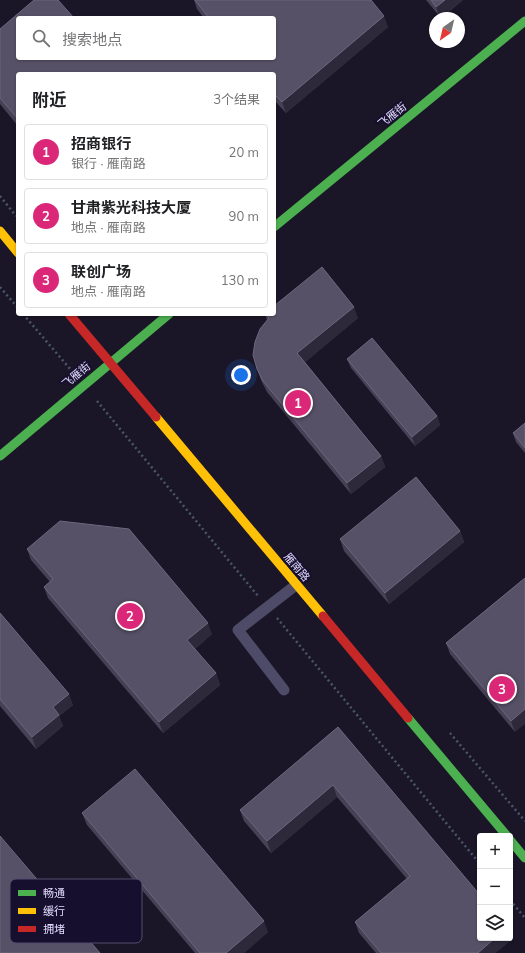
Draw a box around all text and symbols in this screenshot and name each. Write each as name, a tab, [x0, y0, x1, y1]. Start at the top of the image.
north arrow	[429, 12, 465, 48]
search box	[16, 16, 276, 60]
icon: search	[30, 27, 52, 49]
text: 搜索地点	[62, 30, 122, 49]
text: 附近	[32, 89, 66, 110]
text: 3个结果	[213, 91, 260, 107]
street label: 飞雁街	[375, 99, 409, 131]
text: 招商银行	[71, 134, 131, 153]
text: 1	[42, 144, 50, 160]
text: 20 m	[229, 144, 259, 160]
text: 银行 · 雁南路	[71, 155, 146, 171]
text: 甘肃紫光科技大厦	[71, 198, 191, 217]
text: 2	[42, 208, 50, 224]
text: 90 m	[229, 208, 259, 224]
text: 地点 · 雁南路	[71, 219, 146, 235]
text: 联创广场	[71, 262, 131, 281]
text: 3	[42, 272, 50, 288]
text: 130 m	[221, 272, 259, 288]
text: 地点 · 雁南路	[71, 283, 146, 299]
street label: 飞雁街	[59, 359, 93, 391]
your location	[231, 365, 251, 385]
pin: 1	[285, 388, 311, 418]
street label: 雁南路	[281, 550, 313, 584]
pin: 2	[117, 601, 143, 631]
pin: 3	[489, 674, 515, 704]
map controls	[477, 833, 513, 941]
button: +	[477, 833, 513, 869]
button: −	[477, 869, 513, 905]
legend	[10, 879, 142, 943]
text: 畅通	[43, 886, 65, 900]
text: 缓行	[43, 904, 65, 918]
button: layers	[477, 905, 513, 941]
text: 拥堵	[43, 922, 65, 936]

